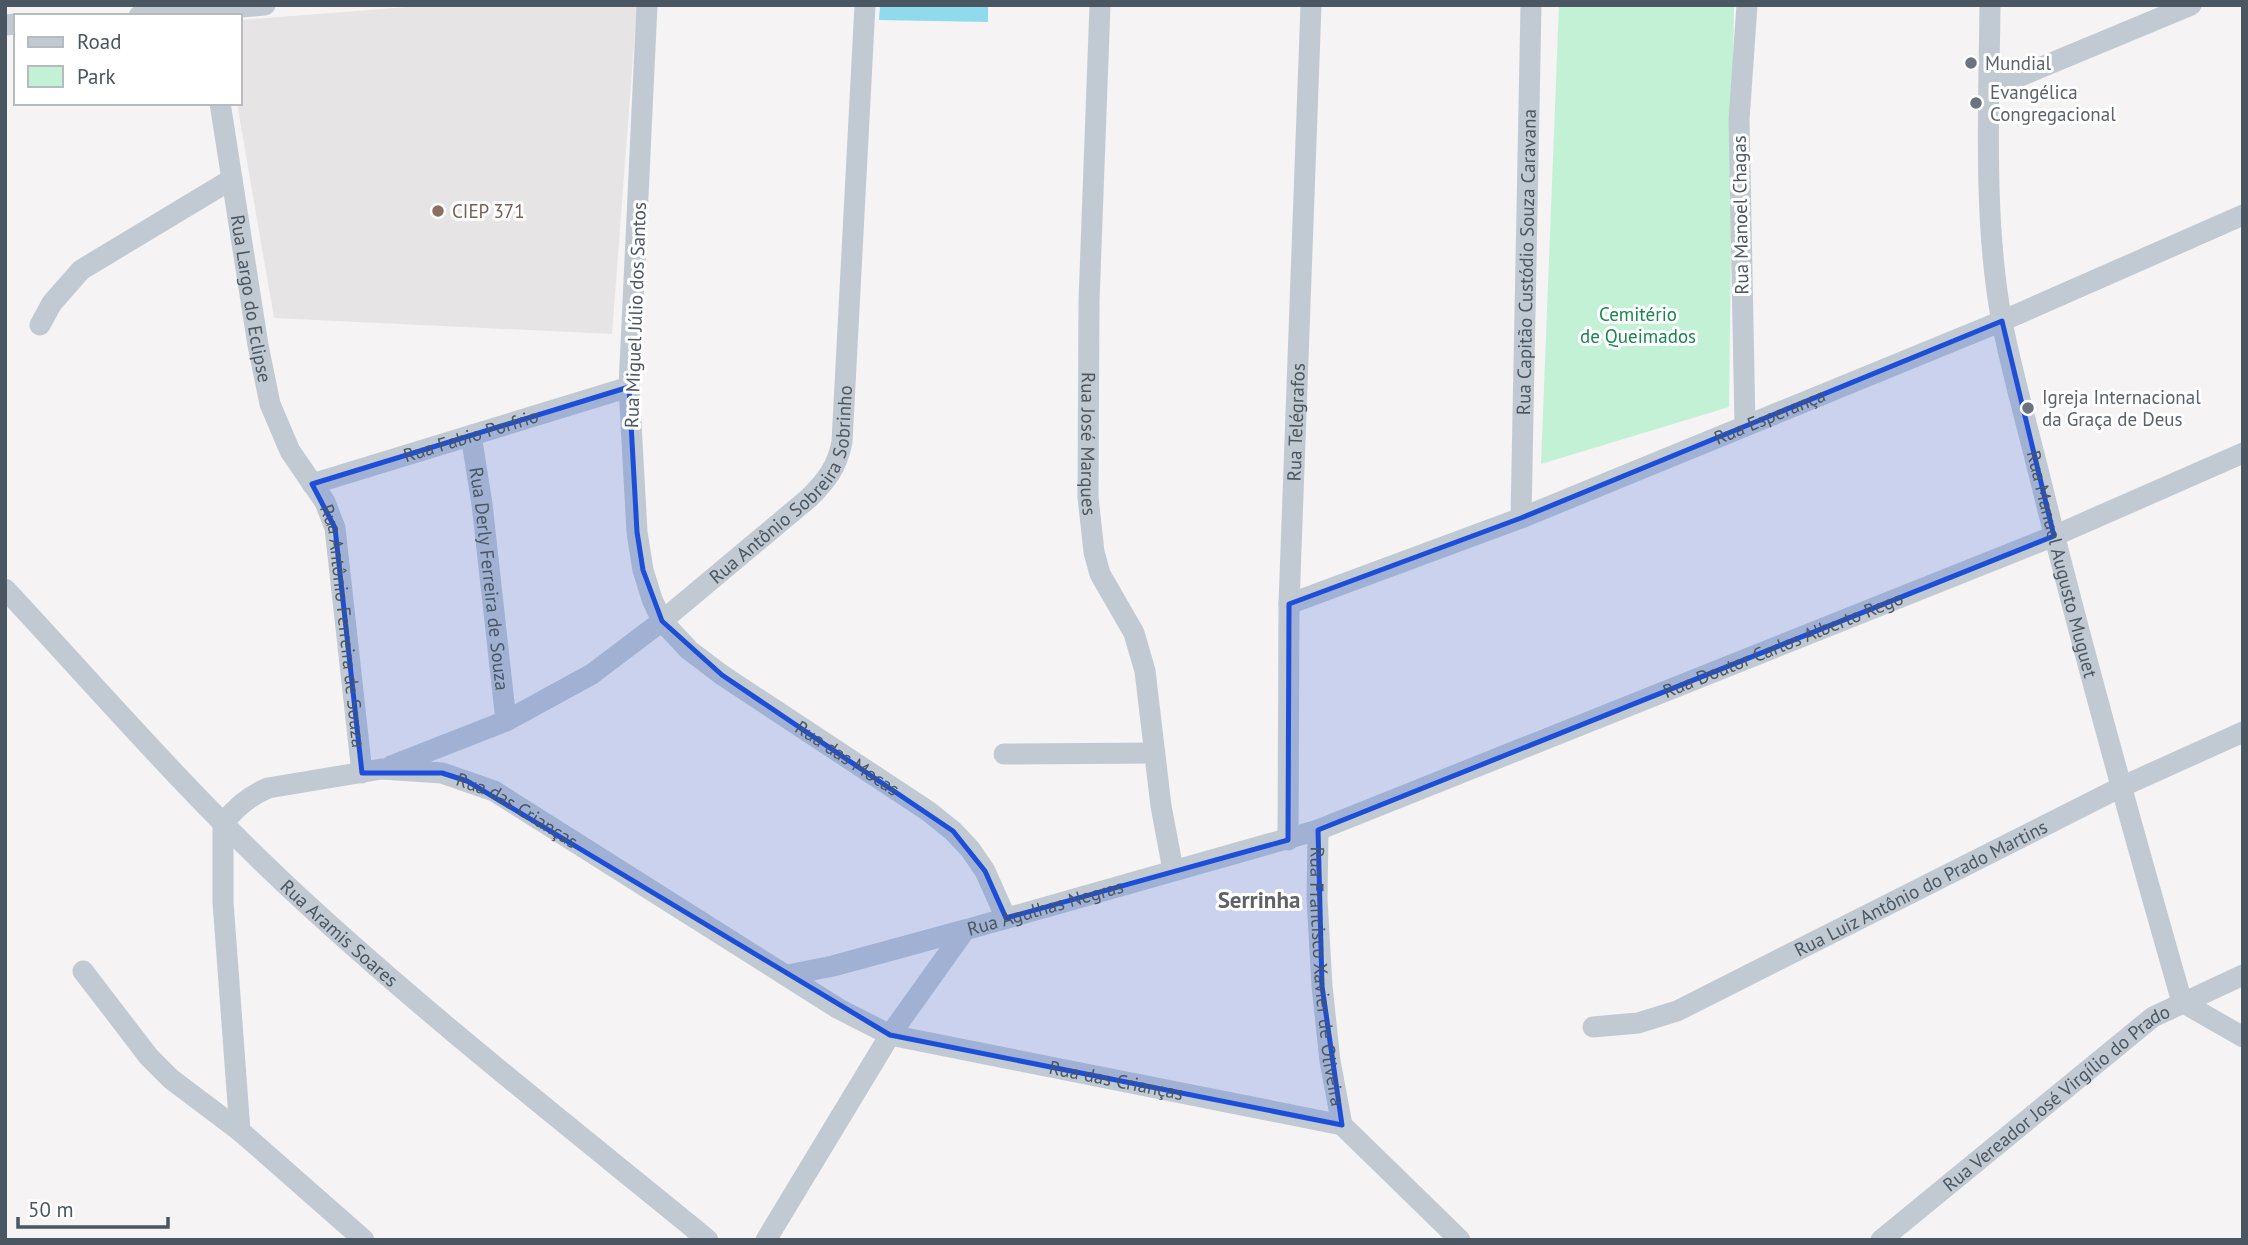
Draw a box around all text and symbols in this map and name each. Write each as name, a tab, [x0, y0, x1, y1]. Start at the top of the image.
legend	[14, 14, 242, 105]
text: Road	[77, 28, 121, 55]
place label: Mundial	[1985, 51, 2051, 75]
marker: Mundial	[1963, 55, 1979, 71]
text: Park	[77, 63, 116, 90]
place label: Evangélica Congregacional	[1990, 80, 2116, 126]
marker: Evangélica Congregacional	[1968, 95, 1984, 111]
street label: Rua Capitão Custódio Souza Caravana	[1511, 109, 1541, 415]
street label: Rua Manoel Chagas	[1727, 135, 1753, 295]
place label: CIEP 371	[452, 199, 525, 223]
street label: Rua Miguel Júlio dos Santos	[619, 202, 651, 428]
marker: CIEP 371	[430, 203, 446, 219]
street label: Rua Largo do Eclipse	[226, 213, 277, 384]
park label: Cemitério de Queimados	[1580, 302, 1696, 348]
street label: Rua Telégrafos	[1282, 363, 1310, 482]
street label: Rua José Marques	[1076, 372, 1102, 517]
street label: Rua Esperança	[1710, 383, 1829, 450]
street label: Rua Antônio Sobreira Sobrinho	[704, 385, 857, 589]
place label: Igreja Internacional da Graça de Deus	[2042, 385, 2201, 431]
marker: Igreja Internacional da Graça de Deus	[2020, 400, 2036, 416]
street label: Rua Fabio Porfrio	[400, 403, 541, 467]
street label: Rua Manuel Augusto Muguet	[2022, 448, 2103, 681]
street label: Rua Derly Ferreira de Souza	[464, 465, 515, 692]
street label: Rua Antônio Ferreira de Souza	[315, 501, 371, 749]
street label: Rua Doutor Carlos Alberto Rego	[1659, 586, 1906, 703]
street label: Rua das Mocas	[791, 715, 904, 801]
street label: Rua das Crianças	[453, 767, 583, 853]
street label: Rua Luiz Antônio do Prado Martins	[1790, 814, 2051, 962]
street label: Rua Francisco Xavier de Oliveira	[1305, 846, 1350, 1108]
street label: Rua Aramis Soares	[276, 874, 403, 992]
street label: Rua Agulhas Negras	[964, 874, 1126, 941]
district label: Serrinha	[1218, 885, 1300, 914]
street label: Rua Vereador José Virgílio do Prado	[1938, 999, 2173, 1196]
street label: Rua das Crianças	[1047, 1055, 1186, 1105]
scale bar	[18, 1186, 168, 1230]
text: 50 m	[28, 1196, 74, 1223]

